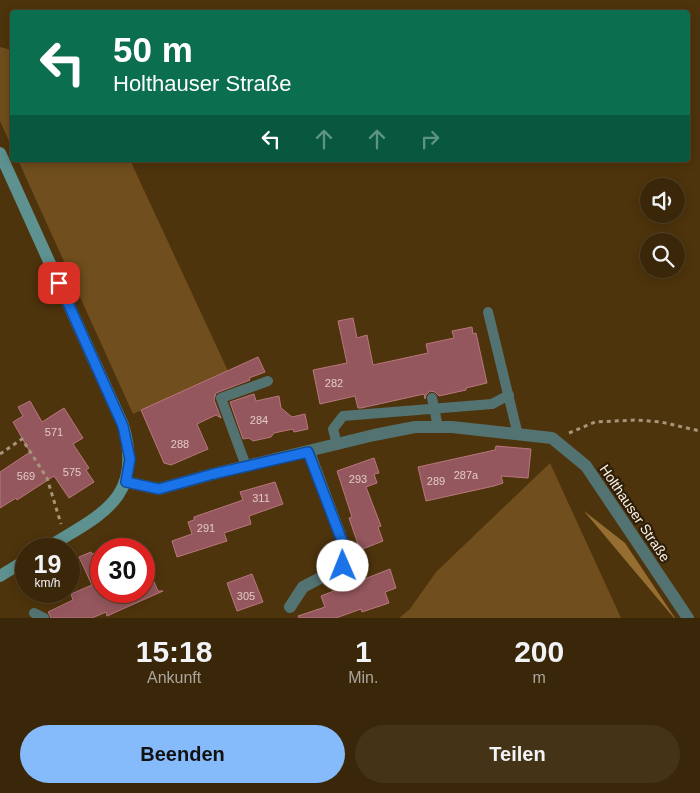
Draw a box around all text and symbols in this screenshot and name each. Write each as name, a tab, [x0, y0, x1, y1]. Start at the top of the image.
icon: left	[30, 30, 95, 95]
text: 50 m	[113, 30, 193, 69]
text: Holthauser Straße	[113, 71, 292, 96]
icon: left	[257, 125, 285, 153]
icon: ahead	[310, 125, 338, 153]
icon: ahead	[363, 125, 391, 153]
icon: right	[416, 125, 444, 153]
map controls	[640, 178, 685, 278]
button: sound	[640, 178, 685, 223]
button: search	[640, 233, 685, 278]
pin	[38, 262, 80, 304]
icon: arrive	[45, 269, 73, 297]
house number: 282	[325, 377, 343, 389]
house number: 284	[250, 414, 268, 426]
house number: 571	[45, 426, 63, 438]
house number: 288	[171, 438, 189, 450]
street label: Holthauser Straße	[597, 461, 674, 565]
house number: 575	[63, 466, 81, 478]
house number: 287a	[454, 469, 479, 481]
house number: 569	[17, 470, 35, 482]
house number: 293	[349, 473, 367, 485]
house number: 289	[427, 475, 445, 487]
house number: 311	[252, 492, 270, 504]
house number: 291	[197, 522, 215, 534]
speed limit sign: 30	[90, 538, 155, 603]
position arrow	[316, 539, 368, 591]
text: 19	[34, 550, 61, 578]
text: km/h	[34, 576, 61, 590]
house number: 305	[237, 590, 255, 602]
text: 15:18	[136, 635, 212, 668]
text: 1	[355, 635, 372, 668]
text: 200	[514, 635, 564, 668]
text: Ankunft	[147, 669, 201, 686]
text: Min.	[348, 669, 378, 686]
text: m	[533, 669, 546, 686]
button: Beenden	[20, 725, 345, 783]
button: Teilen	[355, 725, 680, 783]

